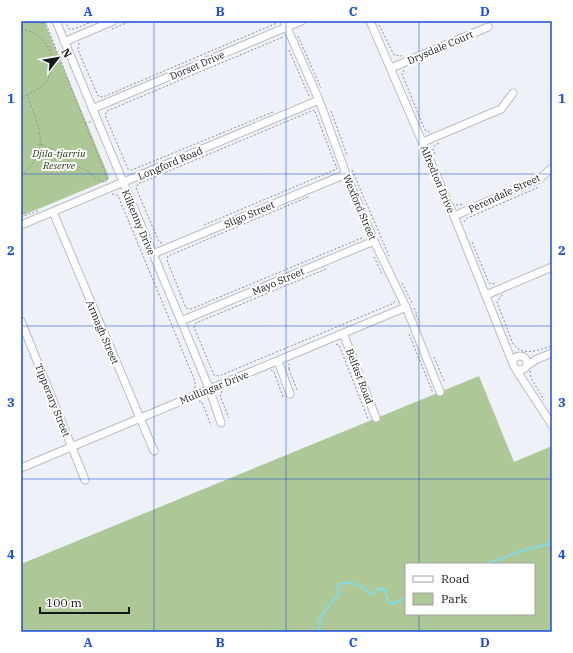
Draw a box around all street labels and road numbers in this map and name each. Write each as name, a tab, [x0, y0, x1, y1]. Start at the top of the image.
street label: Drysdale Court	[405, 28, 476, 67]
street label: Dorset Drive	[168, 48, 227, 83]
street label: Alfredton Drive	[417, 143, 458, 215]
street label: Longford Road	[136, 144, 205, 183]
street label: Perendale Street	[466, 171, 543, 216]
street label: Wexford Street	[340, 172, 379, 242]
street label: Kilkenny Drive	[119, 188, 158, 257]
street label: Sligo Street	[222, 198, 277, 231]
street label: Mayo Street	[250, 264, 307, 298]
street label: Armagh Street	[83, 298, 122, 367]
street label: Belfast Road	[343, 347, 376, 406]
street label: Tipperary Street	[32, 362, 73, 439]
street label: Mullingar Drive	[178, 368, 251, 407]

